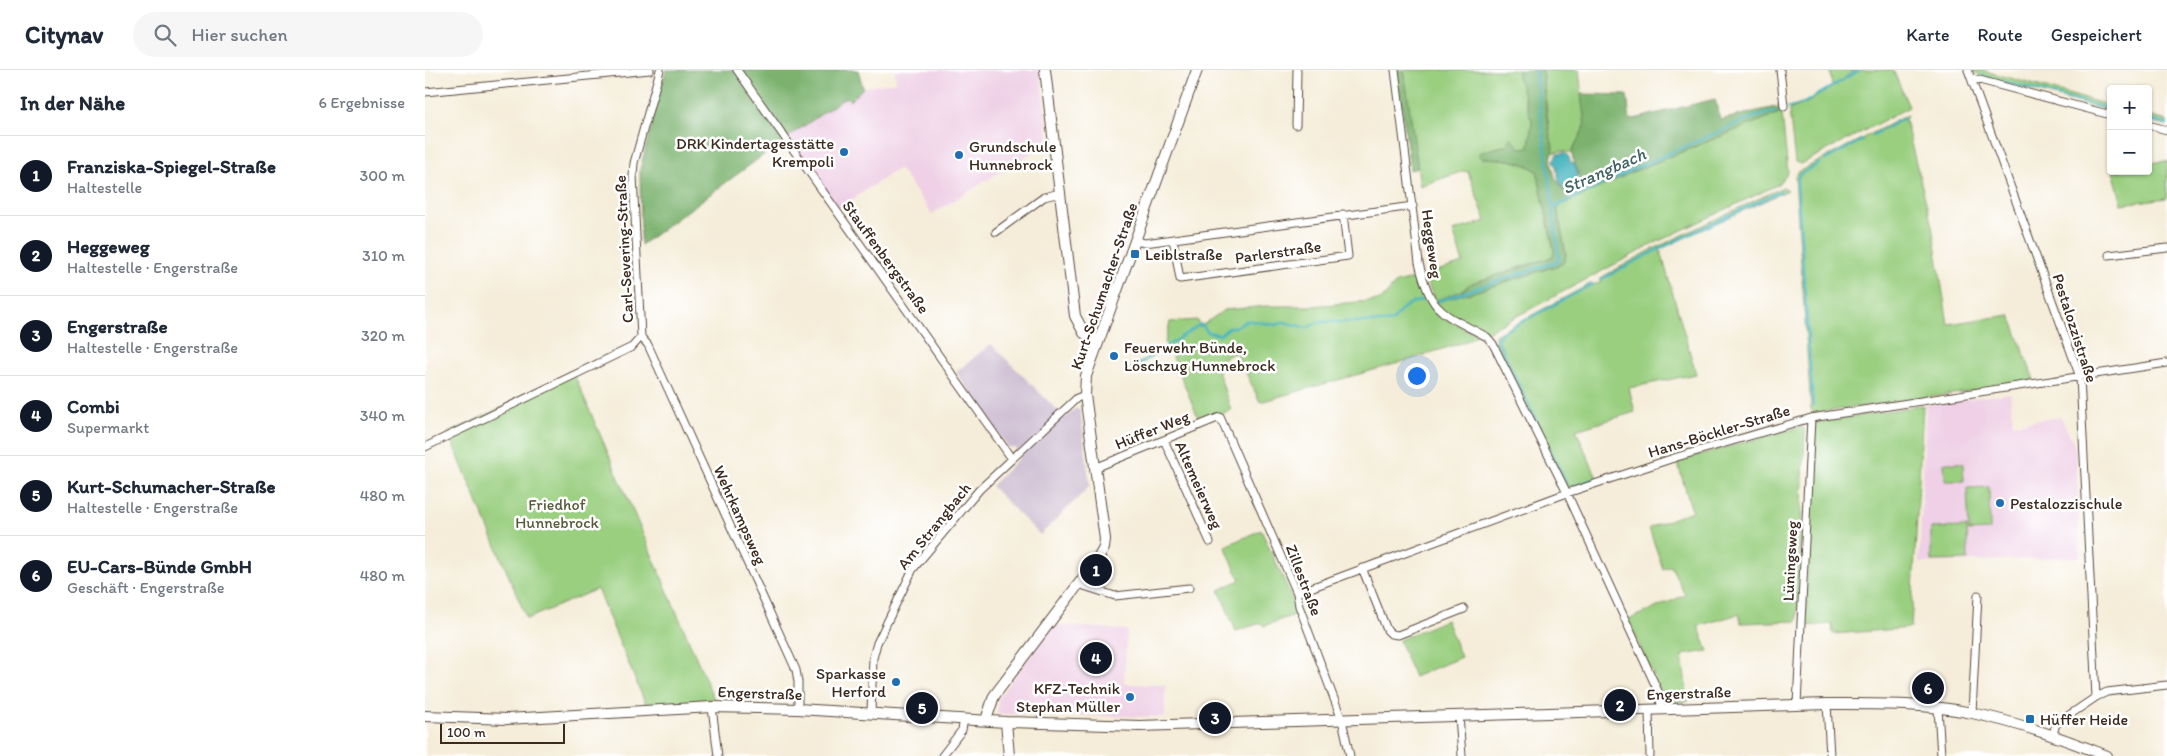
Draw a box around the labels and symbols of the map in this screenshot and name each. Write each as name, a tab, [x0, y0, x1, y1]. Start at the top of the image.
place label: DRK Kindertagesstätte Krempoli	[676, 134, 834, 171]
place label: Grundschule Hunnebrock	[969, 137, 1057, 174]
water label: Strangbach	[1559, 143, 1649, 199]
marker: DRK Kindertagesstätte Krempoli	[838, 146, 850, 158]
marker: Grundschule Hunnebrock	[953, 149, 965, 161]
street label: Carl-Severing-Straße	[611, 175, 637, 323]
street label: Stauffenbergstraße	[839, 197, 934, 317]
street label: Kurt-Schumacher-Straße	[1066, 200, 1142, 372]
street label: Heggeweg	[1418, 208, 1446, 280]
street label: Parlerstraße	[1234, 237, 1322, 267]
place label: Leiblstraße	[1145, 245, 1223, 264]
marker: Leiblstraße	[1129, 248, 1141, 260]
street label: Pestalozzistraße	[2048, 271, 2102, 385]
place label: Feuerwehr Bünde, Löschzug Hunnebrock	[1124, 338, 1275, 375]
marker: Feuerwehr Bünde, Löschzug Hunnebrock	[1108, 350, 1120, 362]
your location	[1404, 363, 1430, 389]
street label: Hans-Böckler-Straße	[1646, 400, 1793, 462]
street label: Hüffer Weg	[1112, 406, 1193, 454]
street label: Altemeierweg	[1171, 438, 1227, 533]
street label: Wehrkampsweg	[710, 462, 771, 568]
street label: Am Strangbach	[893, 479, 975, 573]
place label: Pestalozzischule	[2010, 494, 2123, 513]
park label: Friedhof Hunnebrock	[515, 495, 599, 532]
marker: Pestalozzischule	[1994, 497, 2006, 509]
street label: Lüningsweg	[1778, 520, 1802, 602]
street label: Zillestraße	[1282, 542, 1326, 618]
pin: 1	[1080, 551, 1112, 589]
pin: 4	[1080, 639, 1112, 677]
place label: Sparkasse Herford	[816, 664, 886, 701]
pin: 6	[1912, 669, 1944, 707]
marker: Sparkasse Herford	[890, 676, 902, 688]
place label: KFZ-Technik Stephan Müller	[1016, 679, 1121, 716]
street label: Engerstraße	[717, 682, 803, 704]
street label: Engerstraße	[1646, 682, 1732, 704]
pin: 2	[1604, 686, 1636, 724]
pin: 5	[906, 689, 938, 727]
marker: KFZ-Technik Stephan Müller	[1124, 691, 1136, 703]
pin: 3	[1199, 699, 1231, 737]
place label: Hüffer Heide	[2040, 710, 2128, 729]
marker: Hüffer Heide	[2024, 713, 2036, 725]
scale bar	[440, 721, 565, 744]

